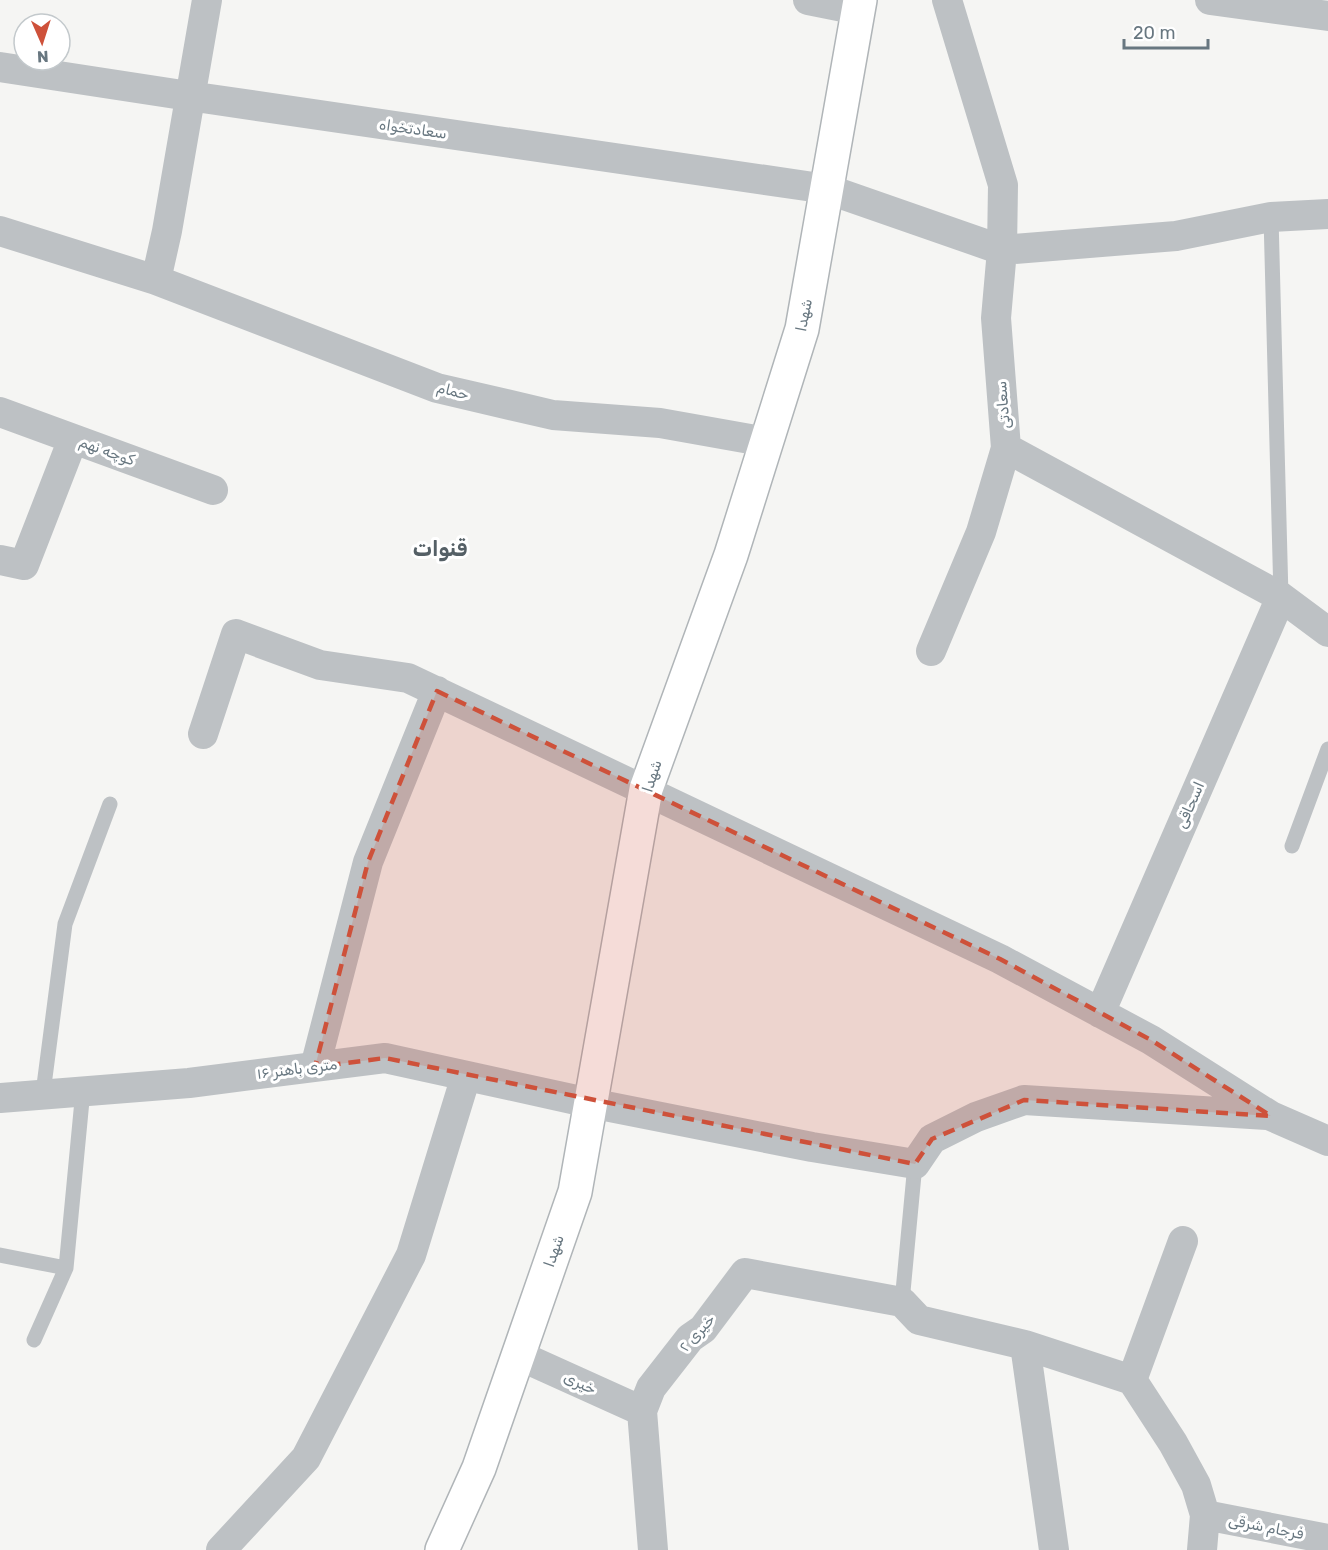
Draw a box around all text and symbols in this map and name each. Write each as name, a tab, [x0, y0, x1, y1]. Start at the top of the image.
north arrow	[12, 12, 72, 72]
scale bar	[1124, 12, 1208, 50]
text: 20 m	[1133, 22, 1175, 44]
text: N	[37, 47, 49, 66]
street label: سعادتخواه	[378, 115, 448, 143]
street label: شهدا	[792, 297, 816, 333]
street label: حمام	[435, 378, 471, 405]
street label: سعادتی	[992, 380, 1014, 430]
street label: کوچه نهم	[77, 433, 137, 470]
district label: قنوات	[413, 536, 467, 562]
street label: شهدا	[638, 758, 666, 794]
street label: اسحاقی	[1172, 779, 1208, 831]
street label: ۱۶ متری باهنر	[256, 1055, 338, 1083]
street label: شهدا	[540, 1232, 568, 1270]
street label: خیری ۲	[675, 1310, 719, 1356]
street label: خیری	[561, 1368, 599, 1398]
street label: فرجام شرقی	[1227, 1511, 1305, 1544]

